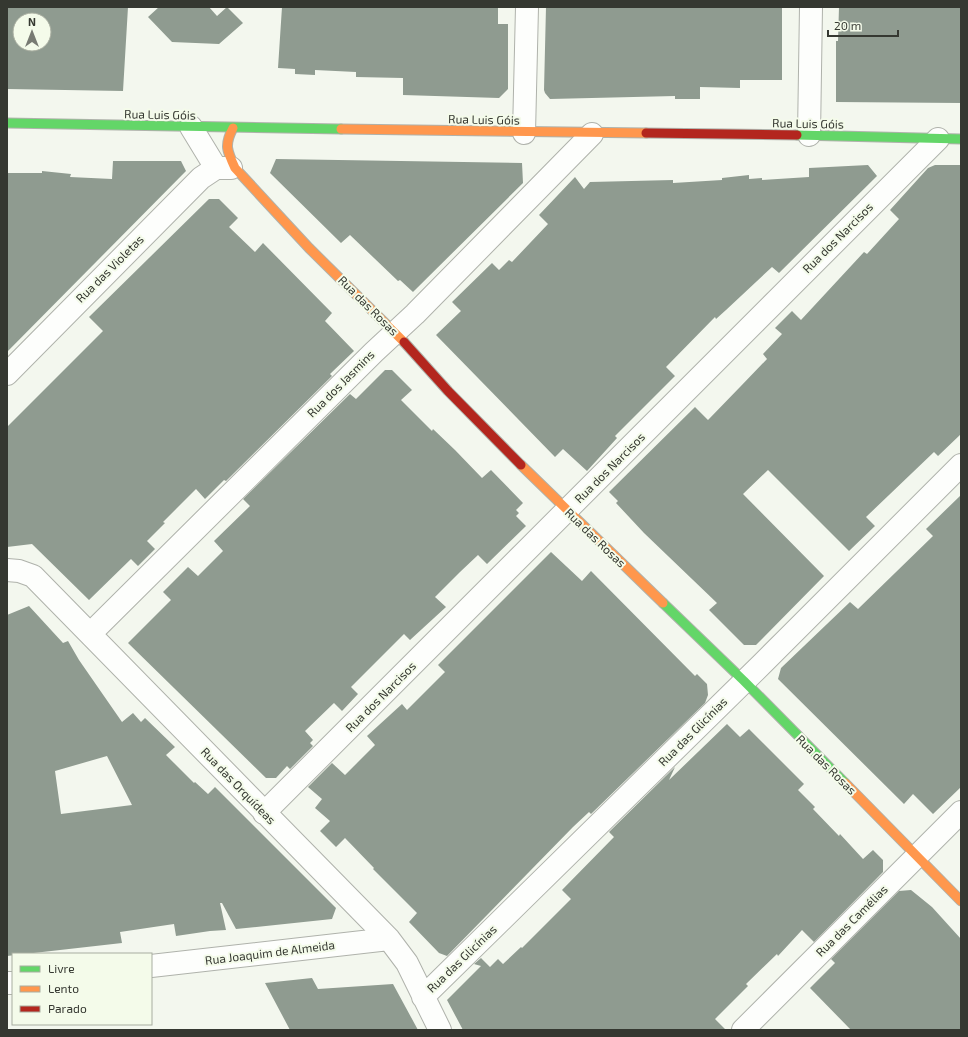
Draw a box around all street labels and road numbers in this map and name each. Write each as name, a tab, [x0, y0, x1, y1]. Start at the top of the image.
street label: Rua Luis Góis	[124, 106, 196, 122]
street label: Rua Luis Góis	[448, 111, 520, 127]
street label: Rua Luis Góis	[772, 115, 844, 131]
street label: Rua dos Narcisos	[799, 199, 875, 275]
street label: Rua das Violetas	[73, 232, 146, 305]
street label: Rua das Rosas	[336, 273, 401, 338]
street label: Rua dos Jasmins	[304, 347, 377, 420]
street label: Rua dos Narcisos	[571, 429, 647, 505]
street label: Rua das Rosas	[563, 505, 629, 570]
street label: Rua dos Narcisos	[342, 658, 418, 734]
street label: Rua das Glicínias	[655, 694, 730, 769]
street label: Rua das Rosas	[794, 732, 859, 797]
street label: Rua das Orquídeas	[199, 744, 279, 827]
street label: Rua das Camélias	[813, 882, 890, 959]
street label: Rua das Glicínias	[424, 922, 499, 995]
street label: Rua Joaquim de Almeida	[204, 937, 336, 967]

